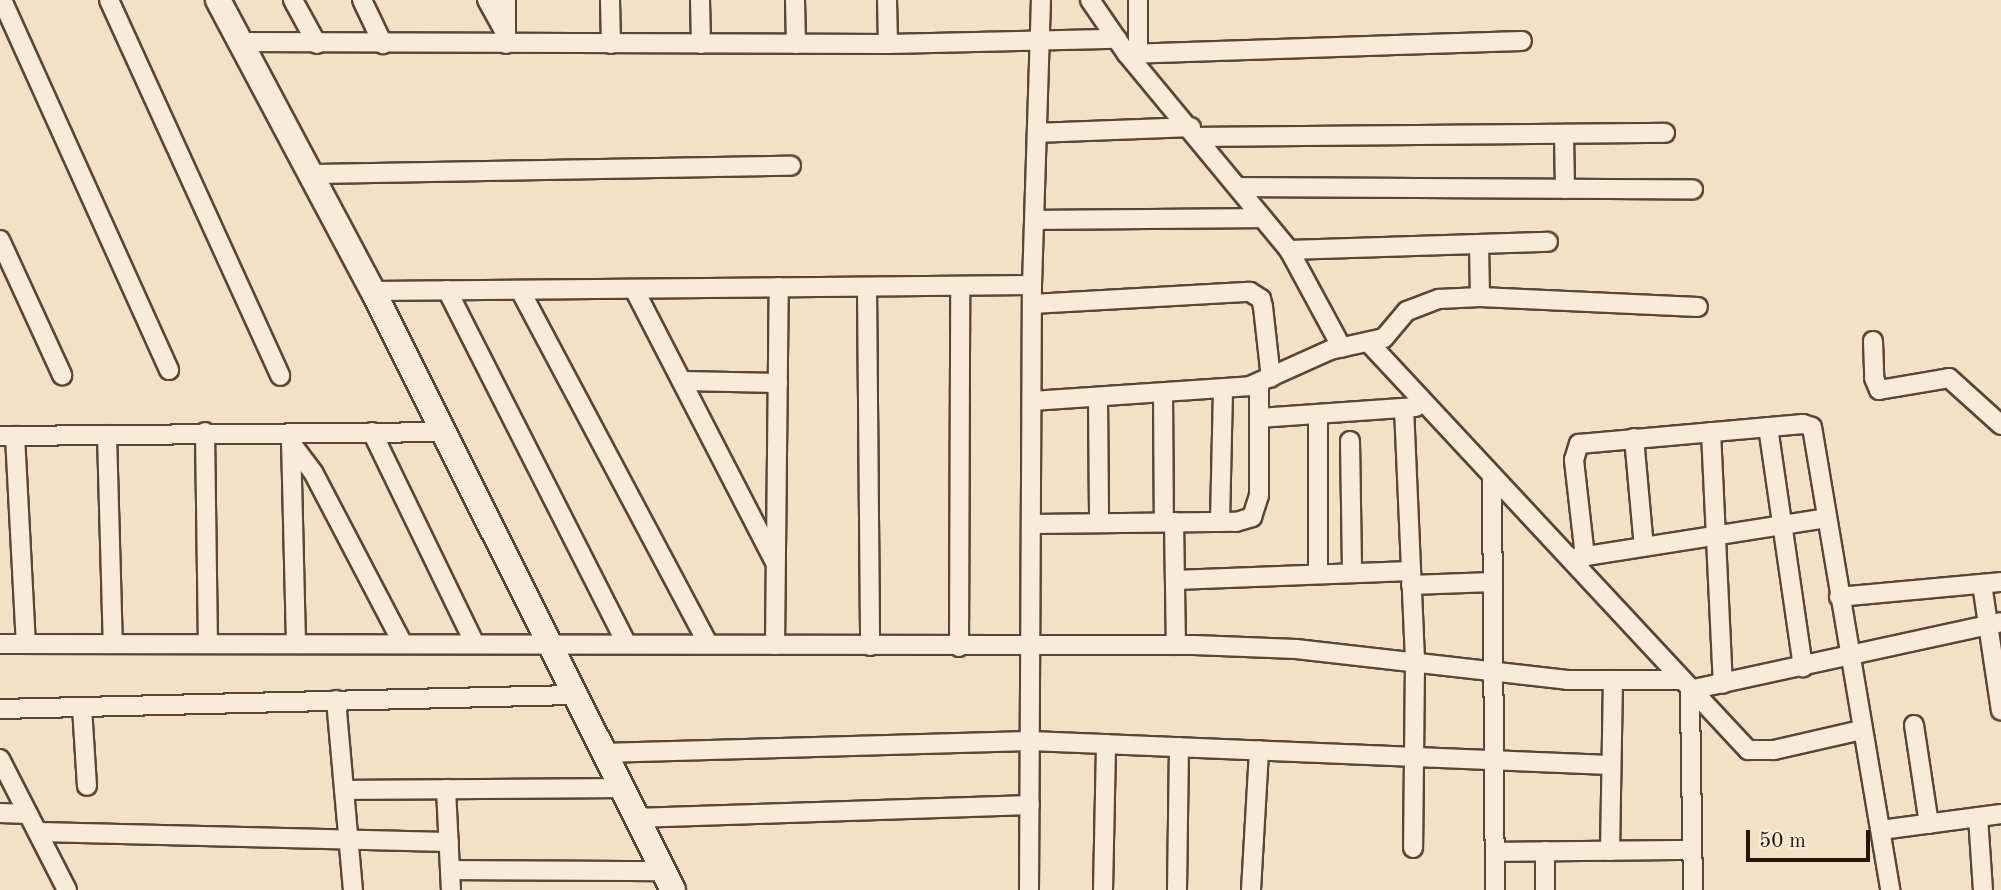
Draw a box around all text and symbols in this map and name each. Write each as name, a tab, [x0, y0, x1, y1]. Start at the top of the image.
scale bar	[1749, 816, 1873, 860]
text: 50 m	[1759, 831, 1806, 852]

